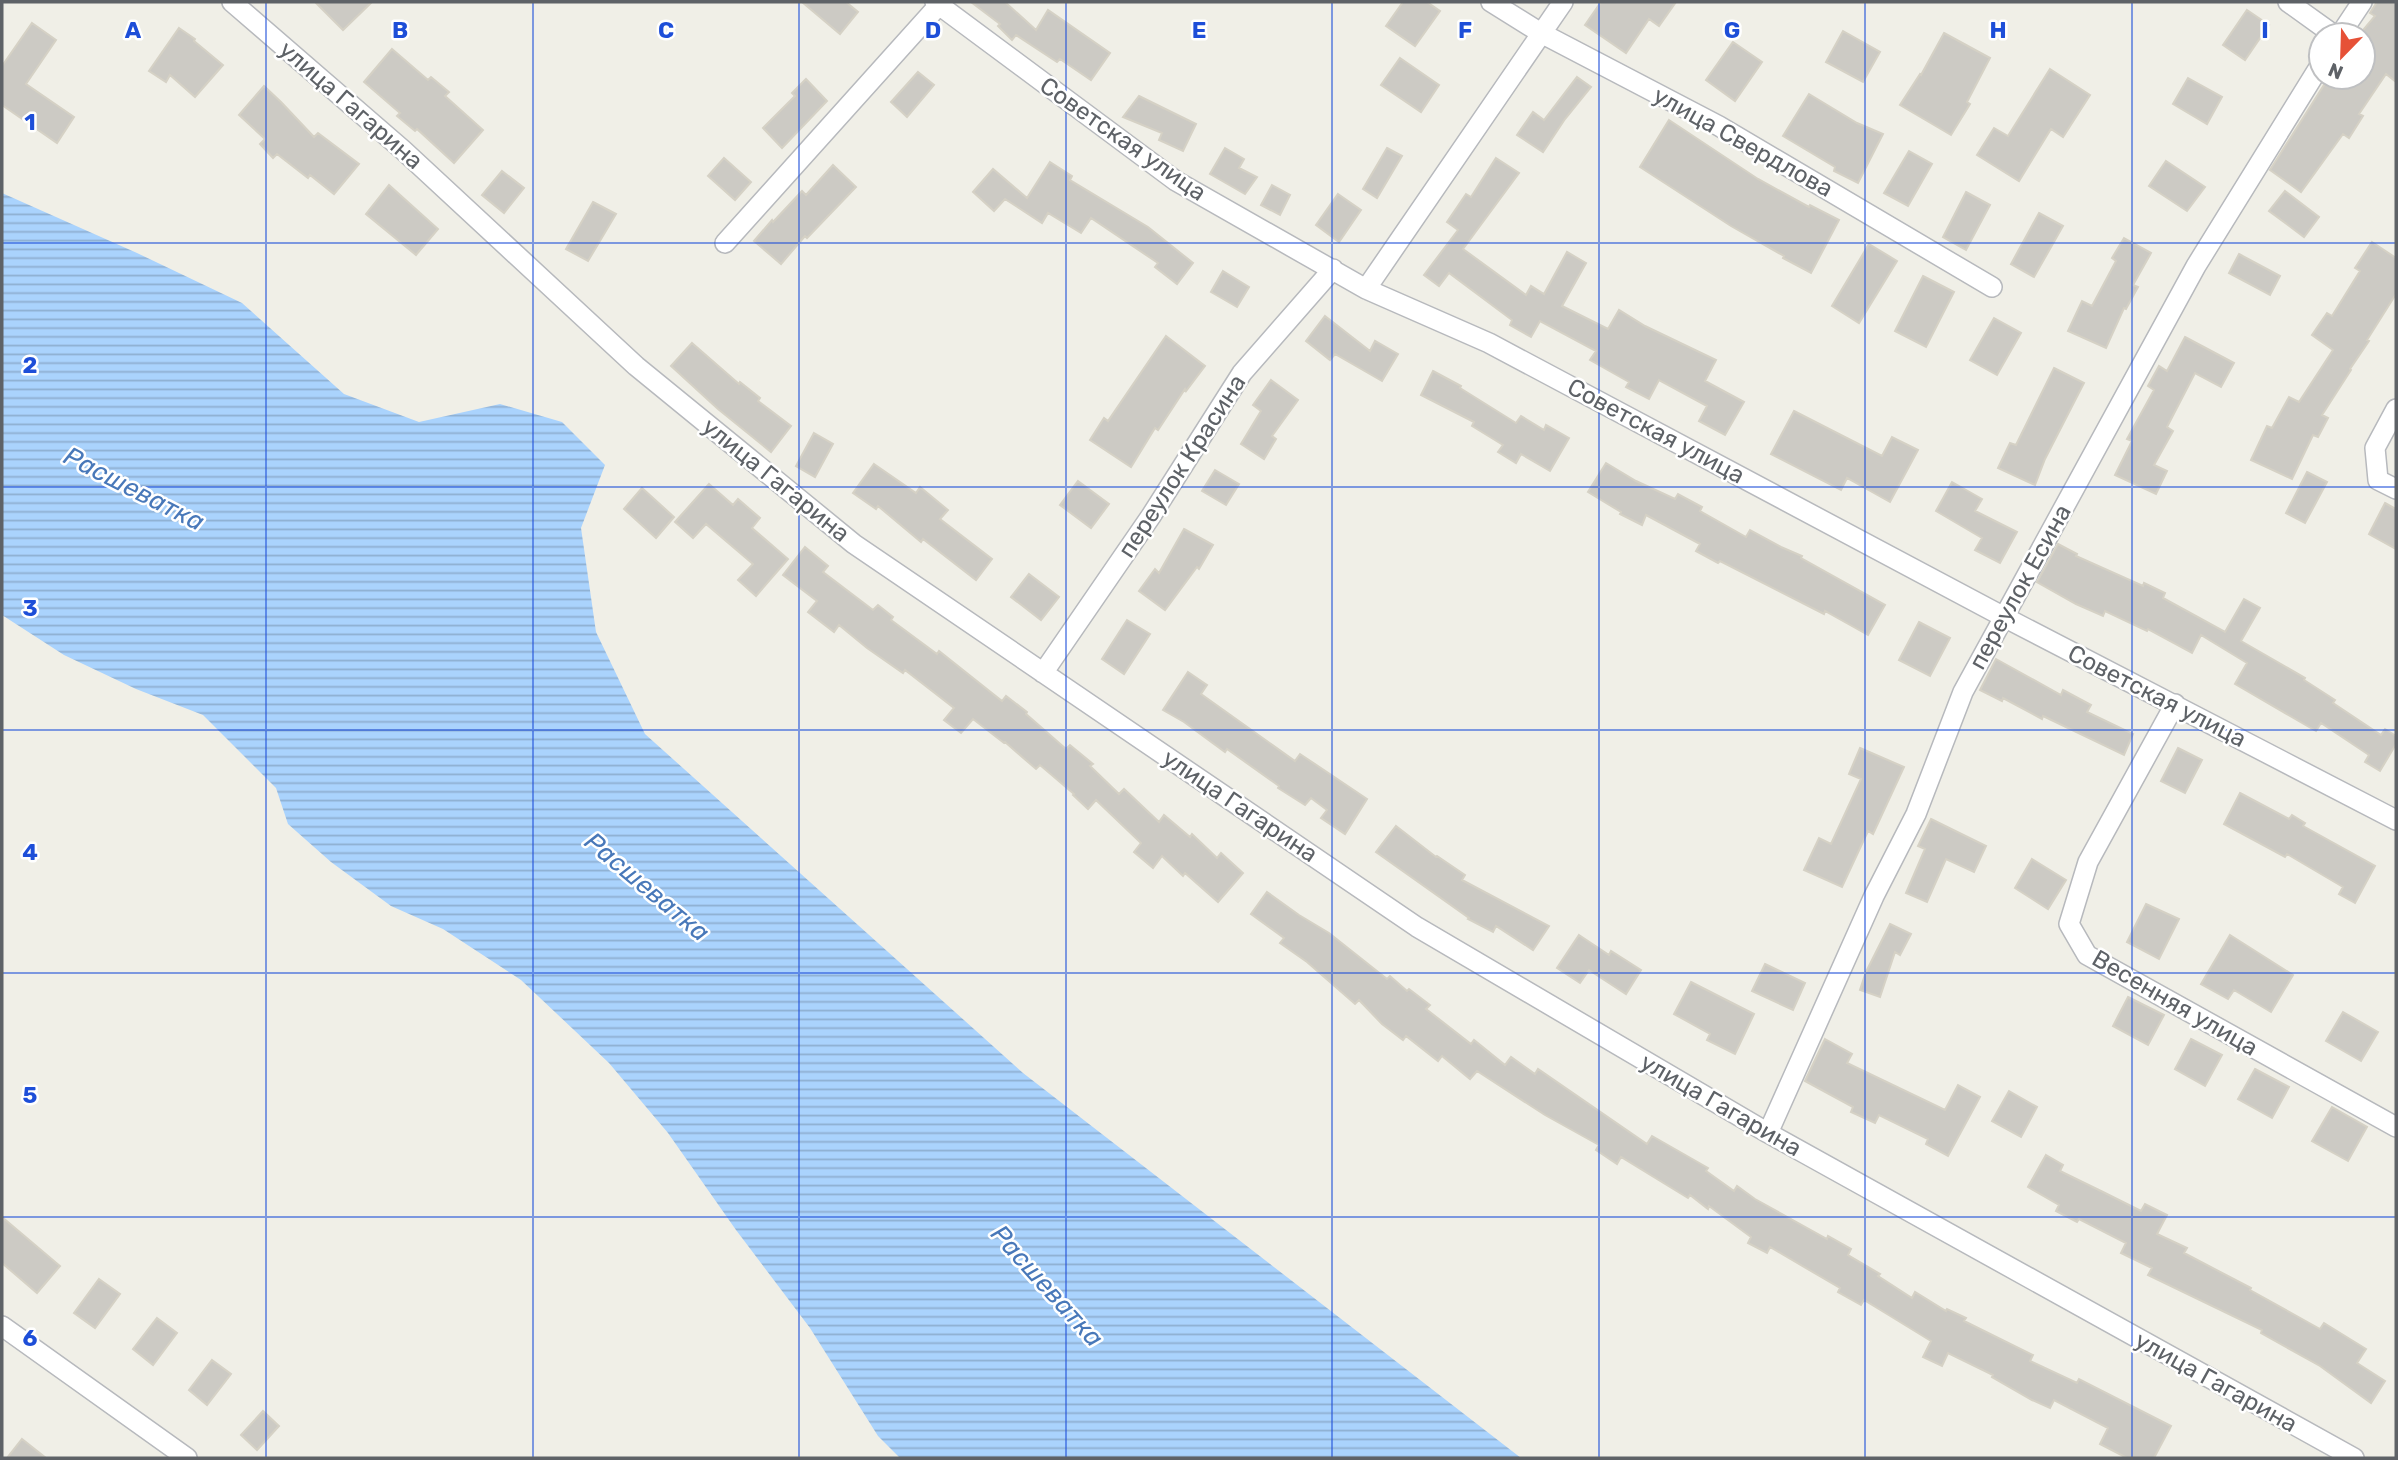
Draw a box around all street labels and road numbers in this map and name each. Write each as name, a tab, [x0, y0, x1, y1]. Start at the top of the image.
street label: улица Гагарина	[273, 35, 429, 175]
street label: Советская улица	[1035, 71, 1211, 207]
street label: улица Свердлова	[1648, 81, 1838, 203]
street label: переулок Красина	[1112, 369, 1252, 563]
street label: Советская улица	[1563, 373, 1749, 489]
street label: улица Гагарина	[697, 412, 855, 548]
street label: переулок Есина	[1963, 500, 2077, 674]
street label: Советская улица	[2063, 639, 2251, 753]
street label: улица Гагарина	[1157, 744, 1323, 868]
street label: Весенняя улица	[2087, 944, 2263, 1062]
street label: улица Гагарина	[1636, 1048, 1806, 1162]
street label: улица Гагарина	[2130, 1326, 2302, 1438]

